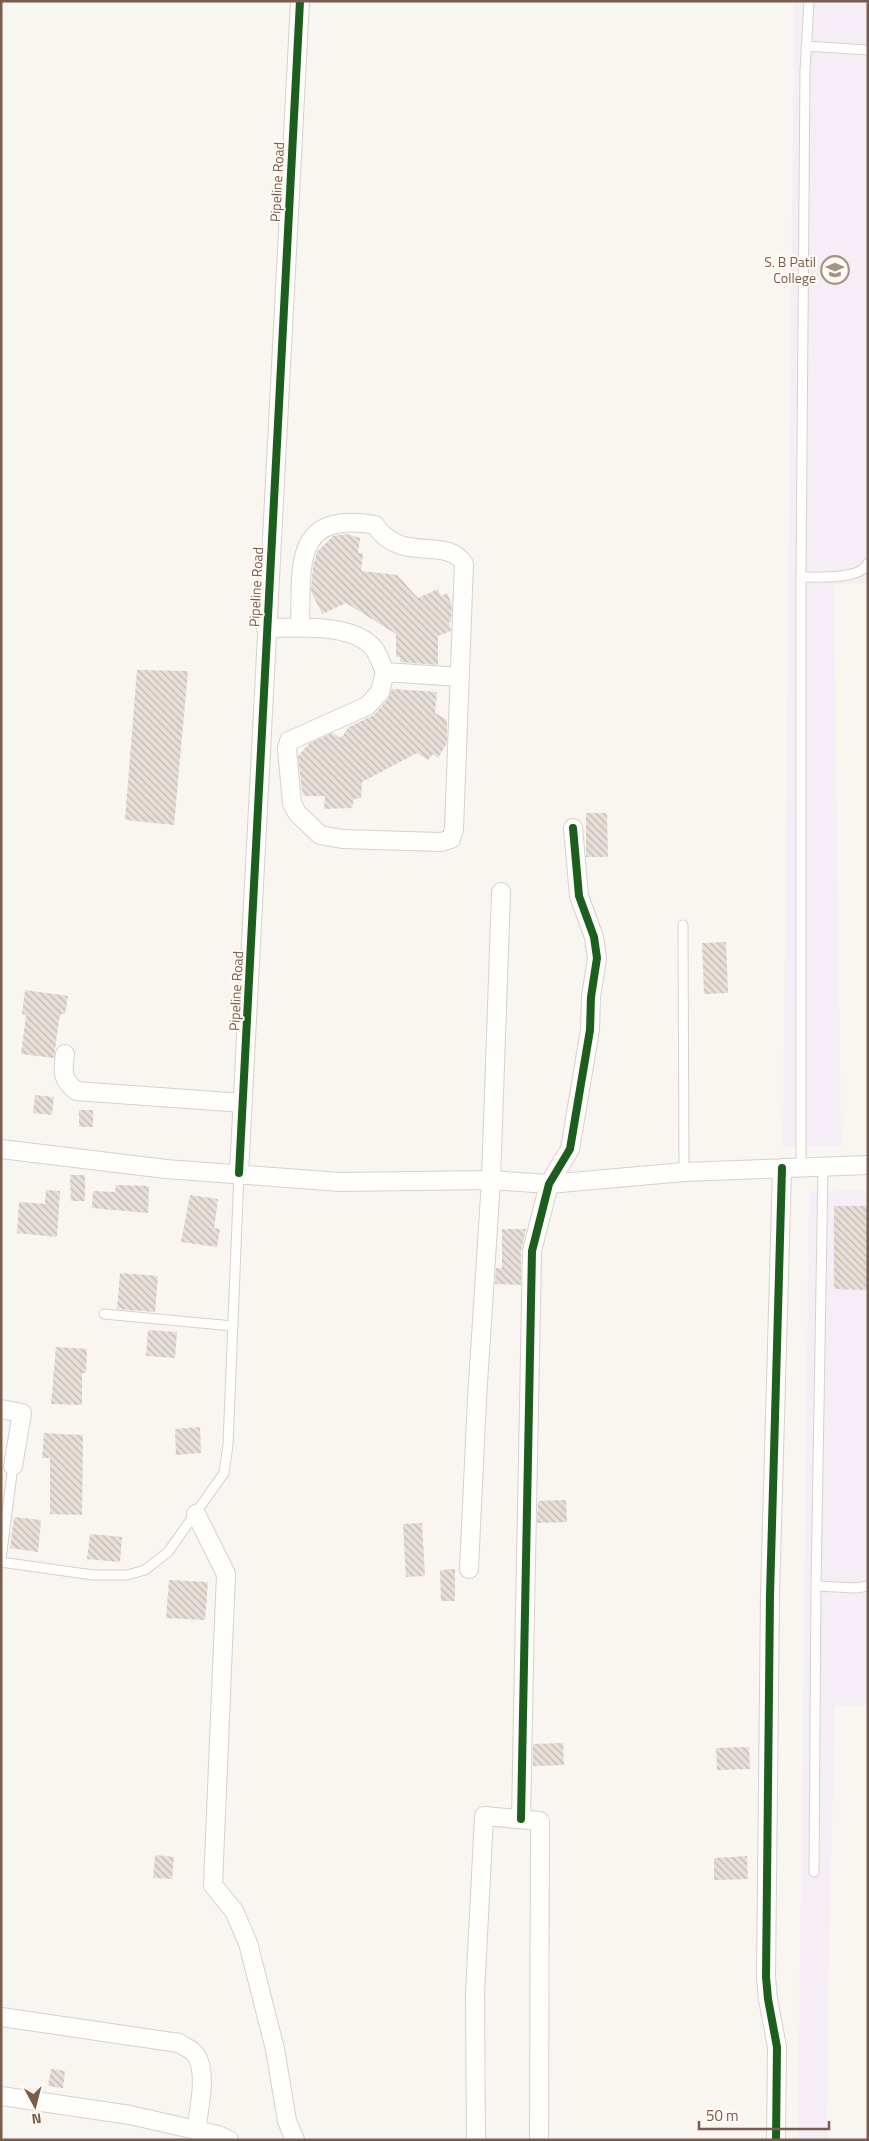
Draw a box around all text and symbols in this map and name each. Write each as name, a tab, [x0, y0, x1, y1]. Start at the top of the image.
street label: Pipeline Road	[264, 141, 289, 223]
place label: S. B Patil College	[764, 251, 816, 288]
school or university icon: S. B Patil College	[820, 255, 850, 285]
street label: Pipeline Road	[243, 546, 268, 628]
street label: Pipeline Road	[223, 950, 248, 1032]
north arrow	[10, 2081, 60, 2131]
scale bar	[699, 2098, 829, 2130]
text: 50 m	[706, 2104, 739, 2127]
text: N	[31, 2108, 43, 2130]

